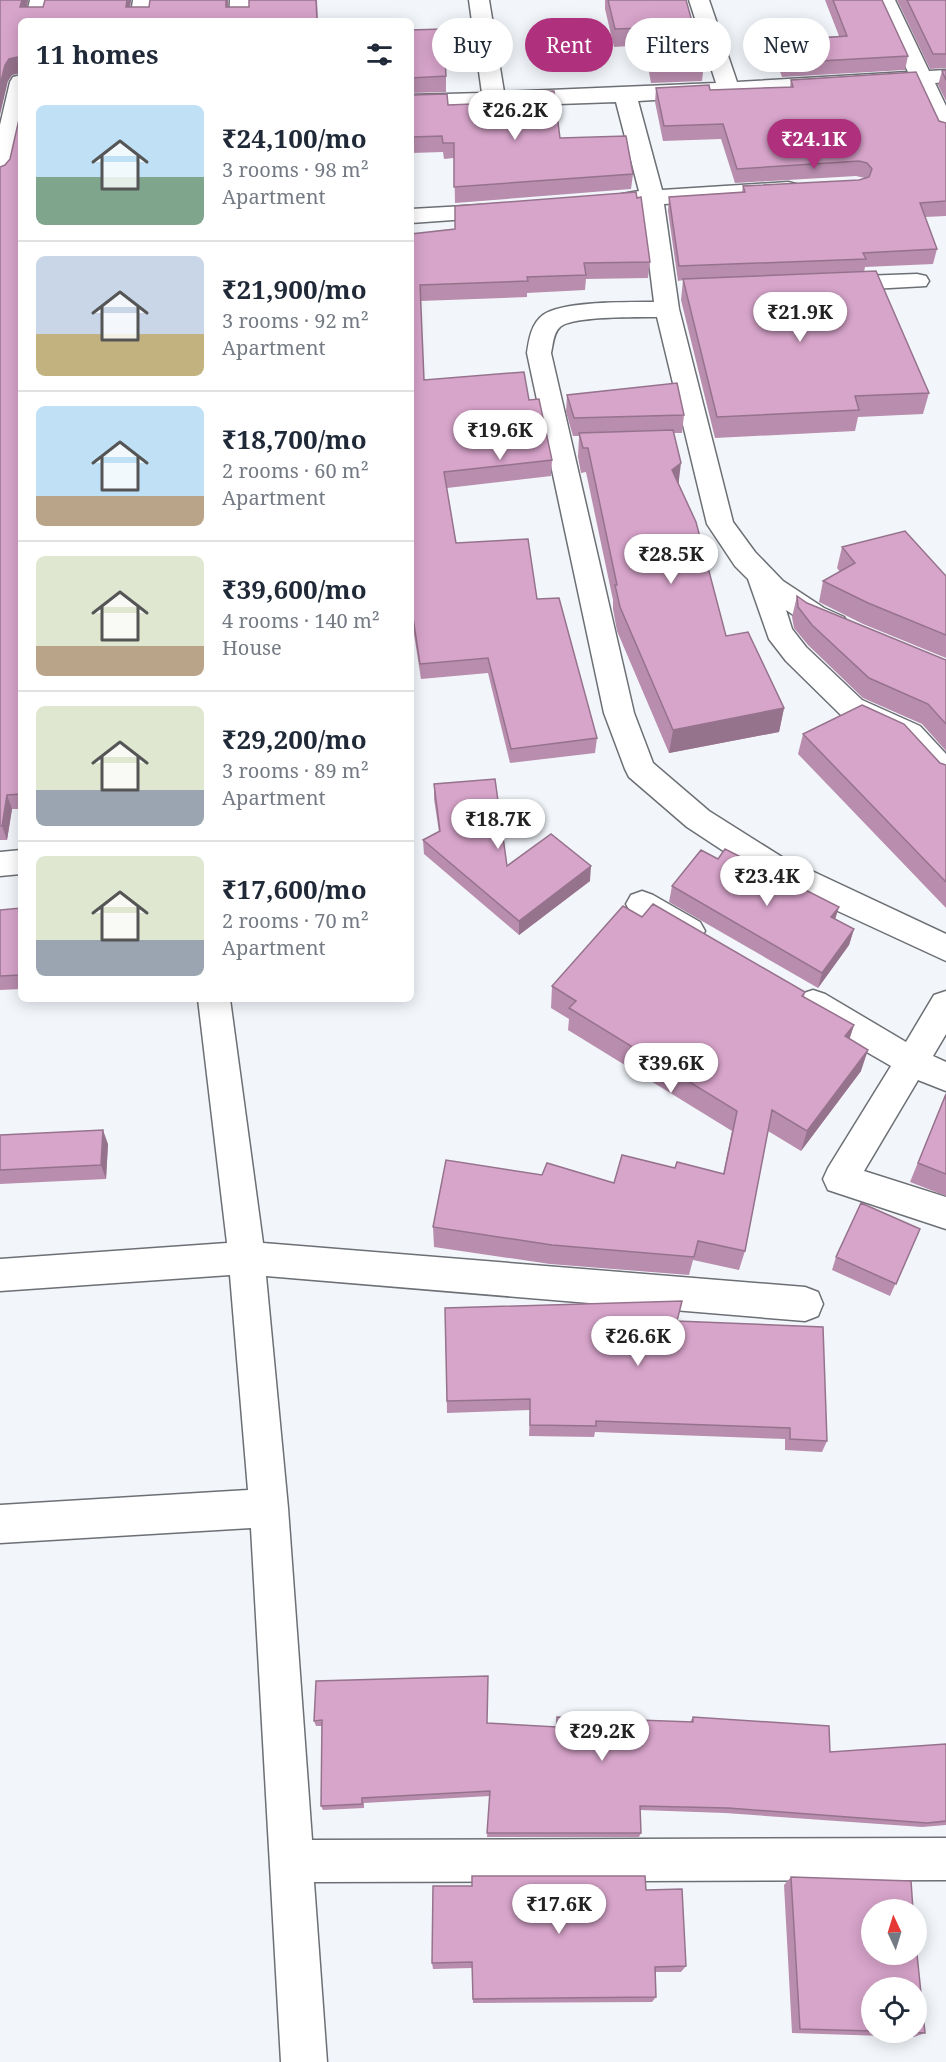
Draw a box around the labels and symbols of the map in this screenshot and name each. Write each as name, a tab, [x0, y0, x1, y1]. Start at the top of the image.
pin: ₹26.2K	[466, 90, 564, 141]
pin: ₹24.1K	[765, 119, 863, 170]
pin: ₹21.9K	[751, 292, 849, 343]
pin: ₹19.6K	[451, 410, 549, 461]
pin: ₹28.5K	[622, 534, 720, 585]
pin: ₹18.7K	[449, 799, 547, 850]
pin: ₹23.4K	[718, 856, 816, 907]
pin: ₹39.6K	[622, 1043, 720, 1094]
pin: ₹26.6K	[589, 1316, 687, 1367]
pin: ₹29.2K	[553, 1711, 651, 1762]
pin: ₹17.6K	[510, 1884, 608, 1935]
north arrow	[861, 1899, 927, 1965]

